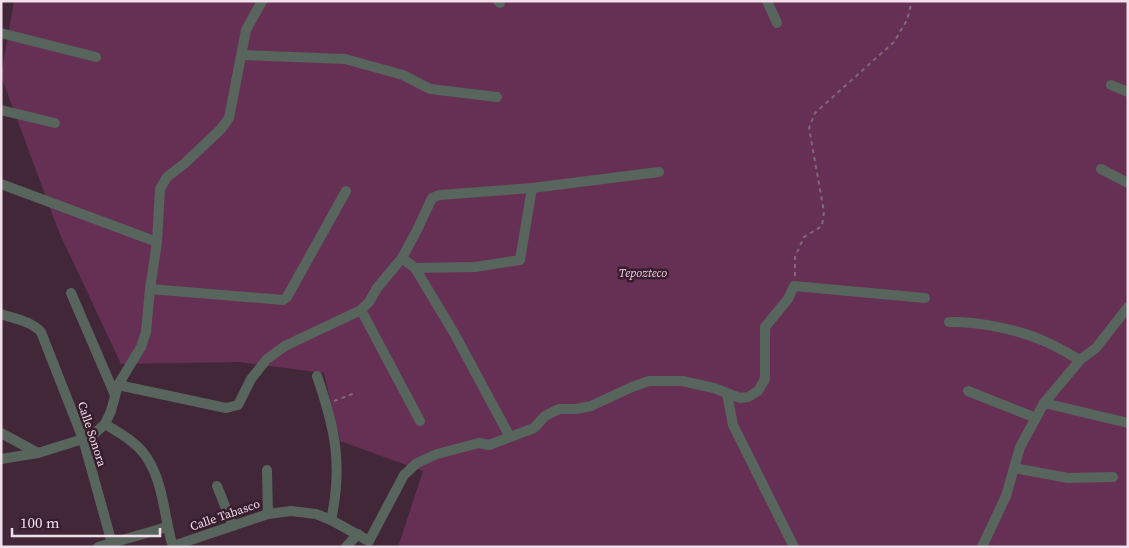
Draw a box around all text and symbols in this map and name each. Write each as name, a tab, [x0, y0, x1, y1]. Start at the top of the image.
park label: Tepozteco	[619, 265, 667, 281]
street label: Calle Sonora	[74, 399, 110, 469]
street label: Calle Tabasco	[188, 495, 263, 534]
scale bar	[12, 506, 160, 538]
text: 100 m	[20, 512, 60, 533]

